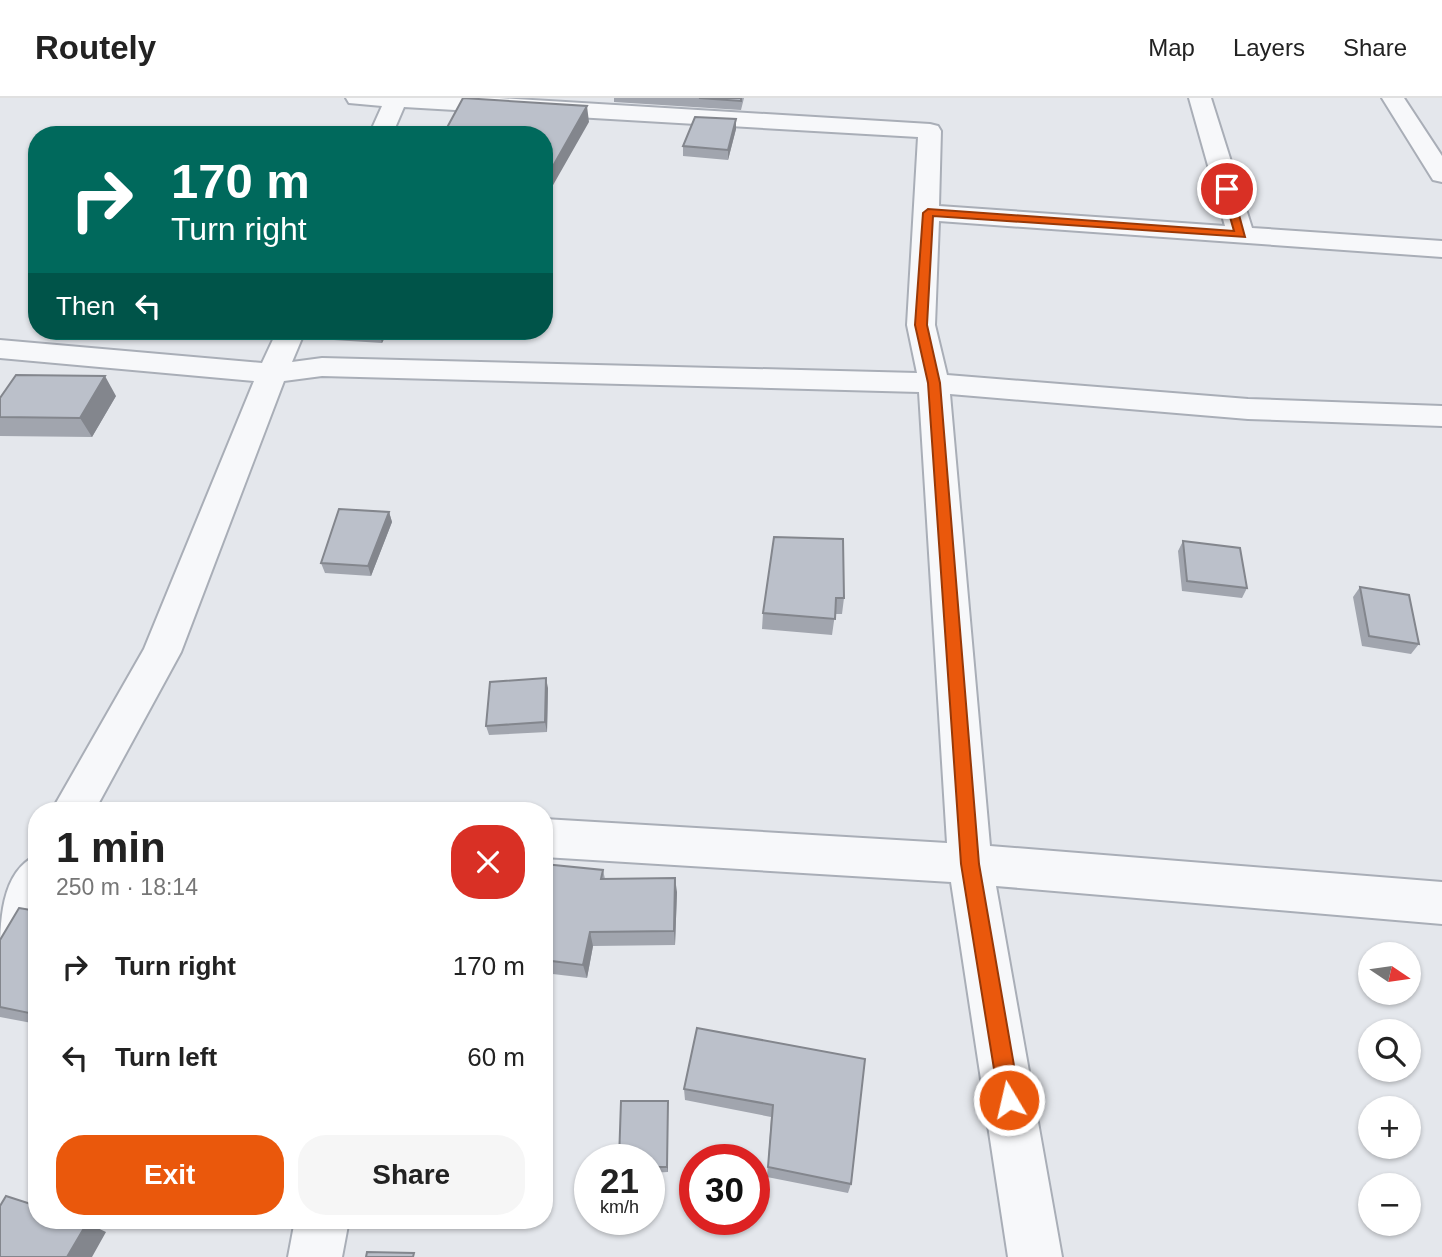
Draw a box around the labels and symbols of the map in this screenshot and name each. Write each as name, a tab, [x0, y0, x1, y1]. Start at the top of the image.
pin	[1197, 159, 1257, 219]
north arrow	[1358, 942, 1421, 1004]
position arrow	[972, 1063, 1046, 1137]
speed limit sign: 30	[679, 1144, 770, 1235]

